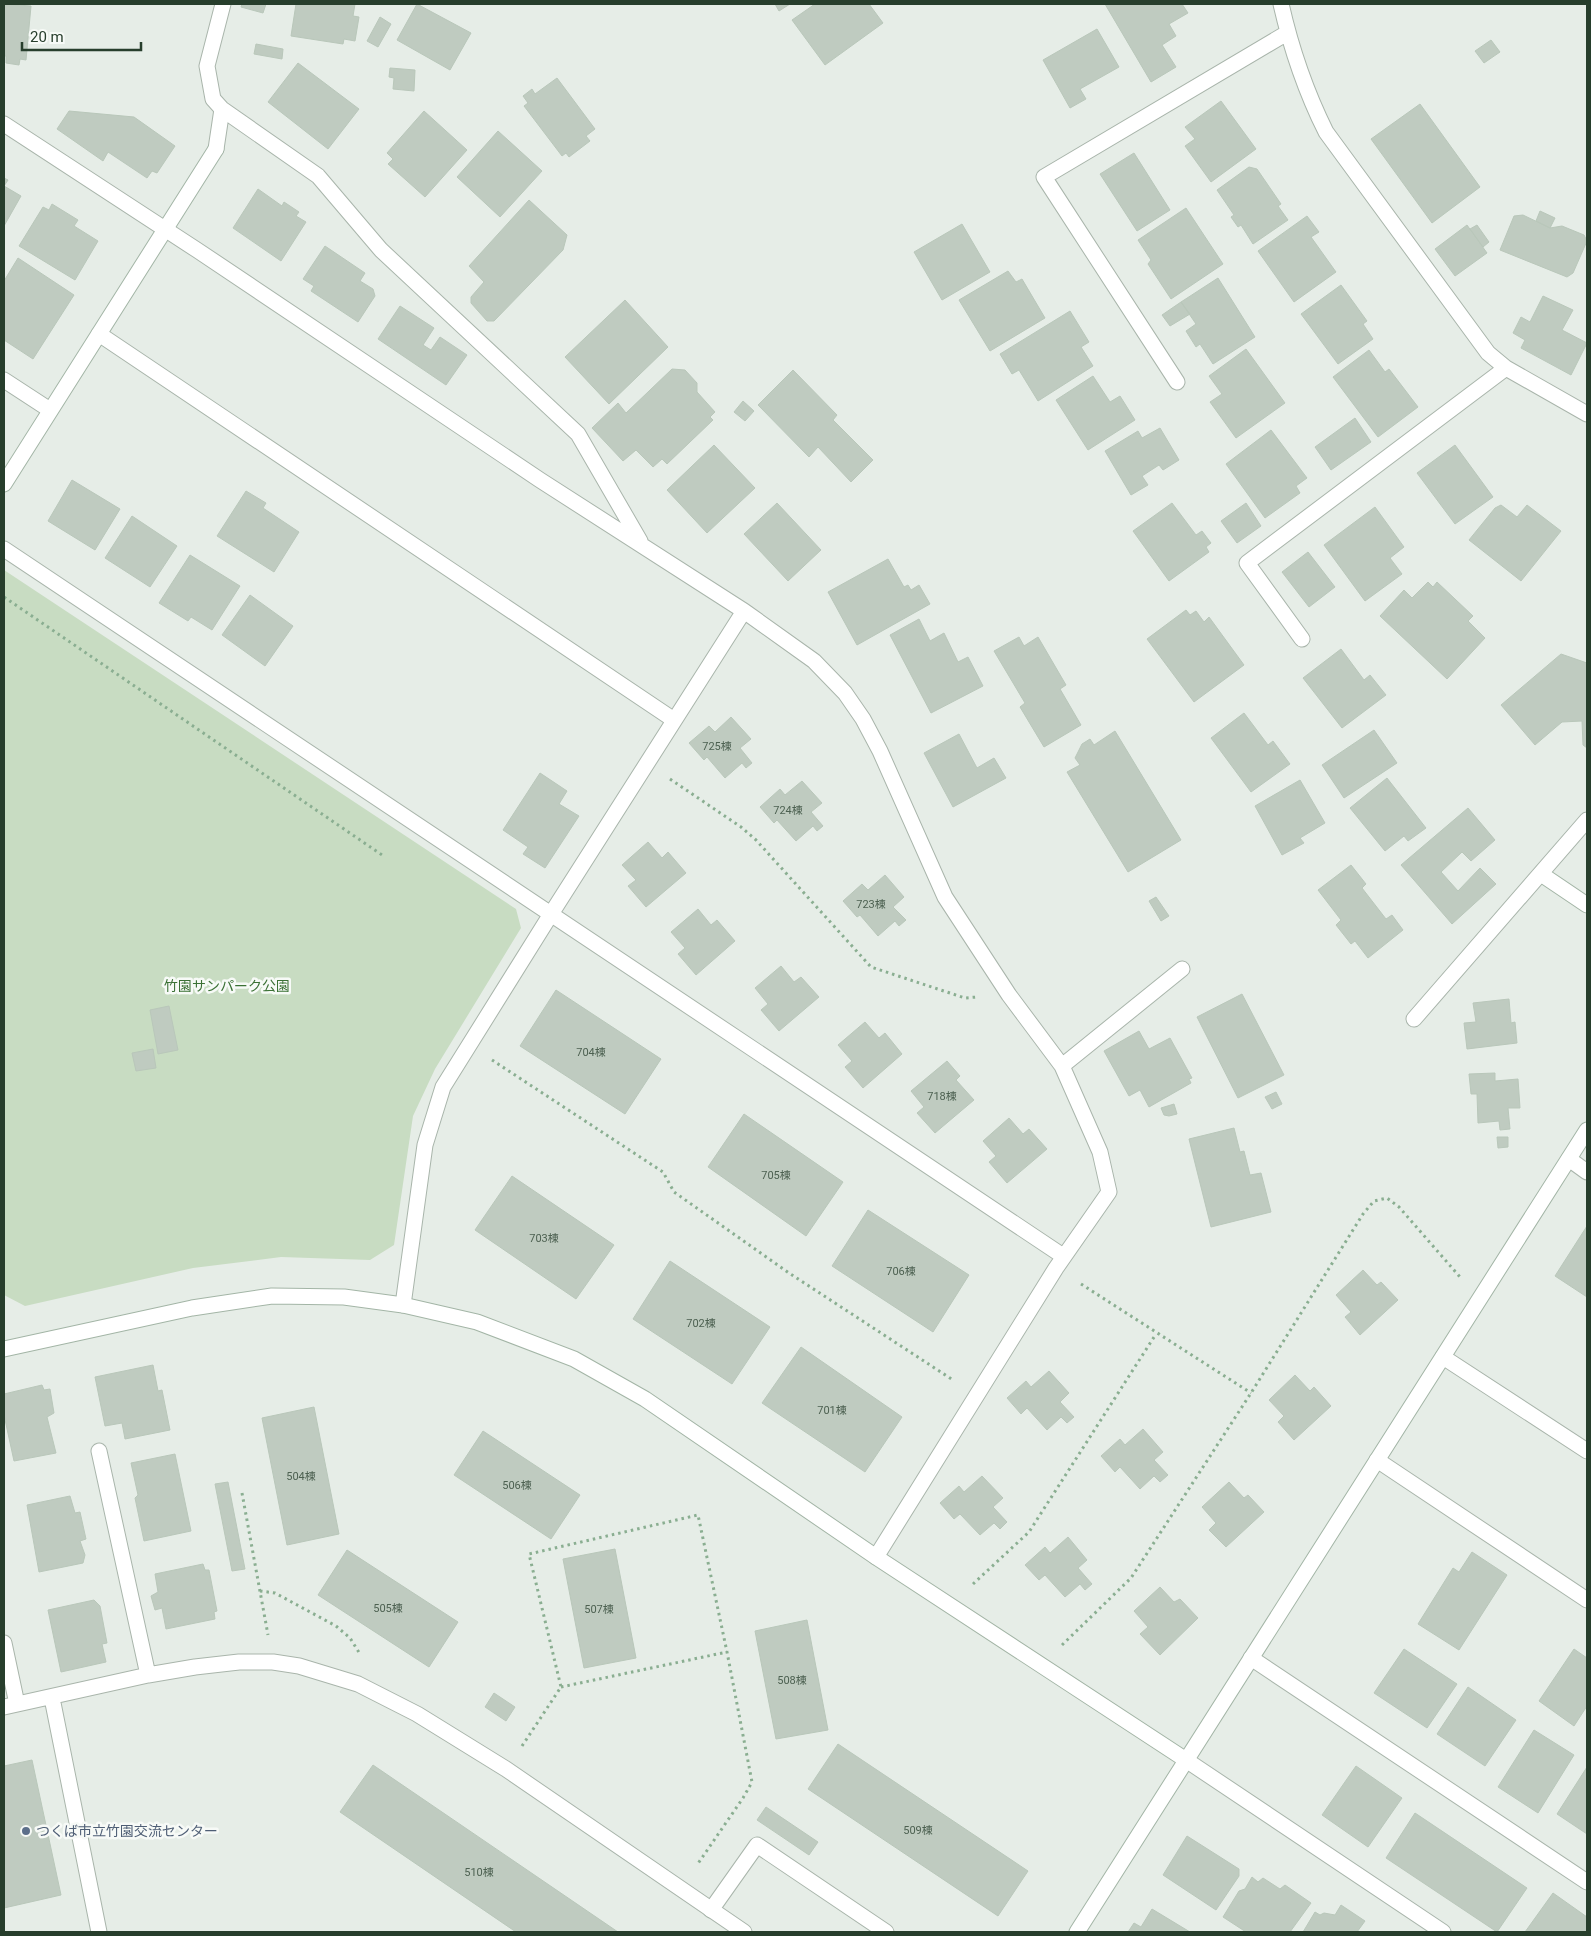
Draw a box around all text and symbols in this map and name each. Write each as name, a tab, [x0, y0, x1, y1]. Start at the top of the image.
scale bar	[22, 20, 141, 52]
text: 20 m	[30, 28, 64, 46]
house number: 725棟	[702, 740, 732, 753]
house number: 724棟	[773, 804, 803, 817]
house number: 723棟	[856, 898, 886, 911]
park label: 竹園サンパーク公園	[164, 978, 290, 994]
house number: 704棟	[576, 1046, 606, 1059]
house number: 718棟	[927, 1090, 957, 1103]
house number: 705棟	[761, 1169, 791, 1182]
house number: 703棟	[529, 1232, 559, 1245]
house number: 706棟	[886, 1265, 916, 1278]
house number: 702棟	[686, 1317, 716, 1330]
house number: 701棟	[817, 1404, 847, 1417]
house number: 504棟	[286, 1470, 316, 1483]
house number: 506棟	[502, 1479, 532, 1492]
house number: 505棟	[373, 1602, 403, 1615]
house number: 507棟	[584, 1603, 614, 1616]
house number: 508棟	[777, 1674, 807, 1687]
place label: つくば市立竹園交流センター	[36, 1823, 218, 1839]
house number: 509棟	[903, 1824, 933, 1837]
marker: つくば市立竹園交流センター	[20, 1825, 32, 1837]
house number: 510棟	[464, 1866, 494, 1879]

